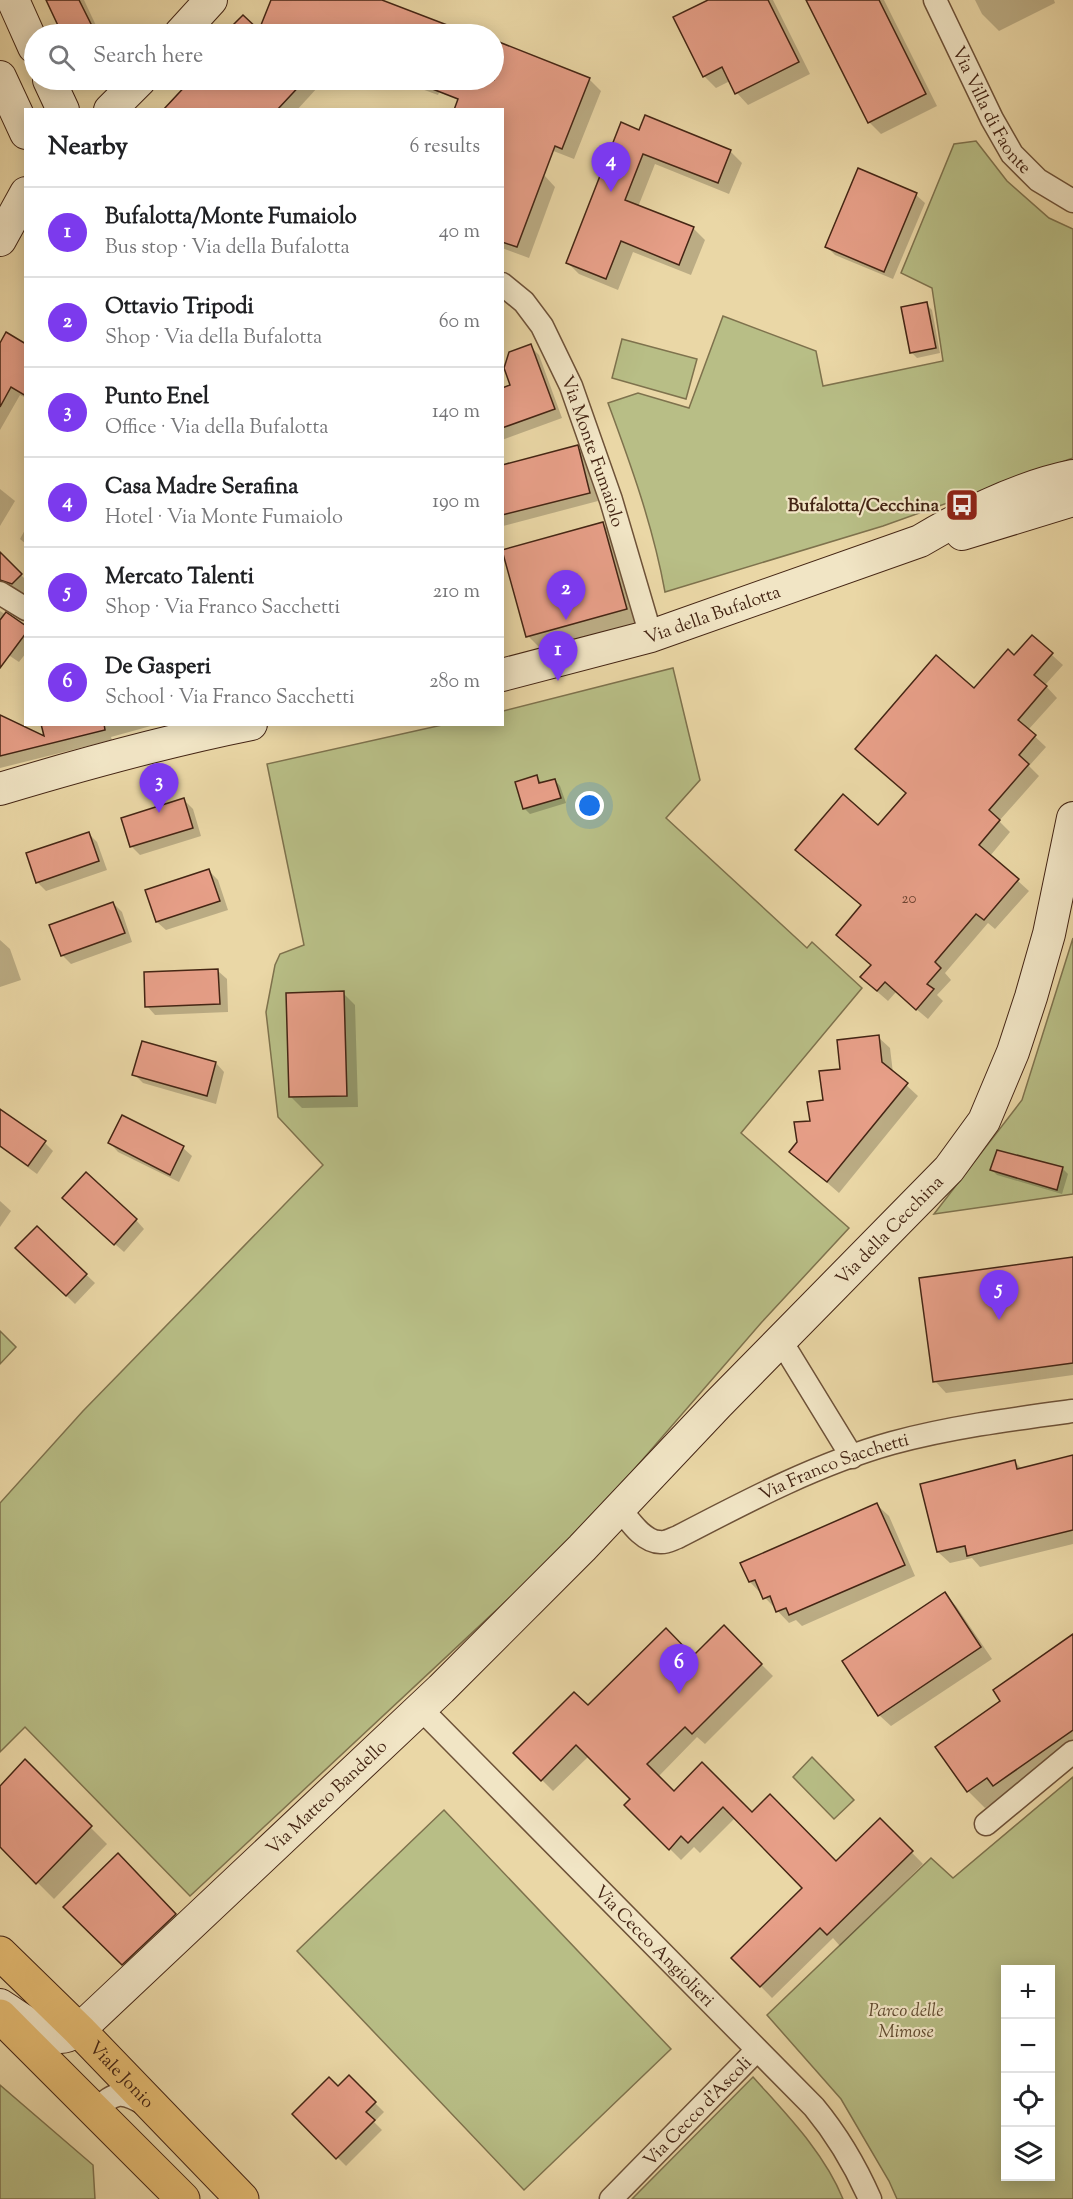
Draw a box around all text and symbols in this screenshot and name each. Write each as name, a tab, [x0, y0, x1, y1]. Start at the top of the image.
search box	[24, 24, 504, 90]
icon: search	[45, 41, 78, 74]
text: Search here	[93, 41, 203, 73]
street label: Via Villa di Faonte	[944, 42, 1036, 181]
text: Nearby	[48, 129, 128, 166]
text: 6 results	[410, 133, 480, 162]
pin: 4	[592, 142, 630, 192]
text: Bufalotta/Monte Fumaiolo	[105, 202, 357, 234]
text: 1	[64, 218, 71, 247]
text: 40 m	[439, 218, 480, 247]
text: Bus stop · Via della Bufalotta	[105, 234, 350, 263]
text: Ottavio Tripodi	[105, 292, 254, 324]
text: 2	[63, 308, 72, 337]
text: 60 m	[439, 308, 480, 337]
text: Shop · Via della Bufalotta	[105, 324, 322, 353]
street label: Via Monte Fumaiolo	[553, 372, 629, 531]
text: Punto Enel	[105, 382, 209, 414]
text: 3	[63, 398, 72, 427]
text: 140 m	[432, 398, 480, 427]
text: Office · Via della Bufalotta	[105, 414, 329, 443]
text: Casa Madre Serafina	[105, 472, 298, 504]
bus stop icon: Bufalotta/Cecchina	[944, 487, 980, 523]
text: 4	[62, 488, 73, 517]
text: 190 m	[432, 488, 480, 517]
place label: Bufalotta/Cecchina	[788, 494, 940, 520]
text: Hotel · Via Monte Fumaiolo	[105, 504, 343, 533]
text: Mercato Talenti	[105, 562, 254, 594]
pin: 2	[546, 570, 586, 620]
text: 5	[64, 578, 71, 607]
text: 210 m	[433, 578, 480, 607]
street label: Via della Bufalotta	[641, 580, 785, 652]
text: Shop · Via Franco Sacchetti	[105, 594, 340, 623]
pin: 1	[538, 632, 578, 681]
text: De Gasperi	[105, 652, 211, 684]
text: 6	[63, 668, 72, 697]
text: 280 m	[429, 668, 480, 697]
text: School · Via Franco Sacchetti	[105, 684, 355, 713]
pin: 3	[140, 764, 178, 813]
your location	[575, 791, 604, 820]
house number: 20	[902, 889, 917, 910]
street label: Via della Cecchina	[831, 1171, 950, 1292]
pin: 5	[980, 1270, 1018, 1320]
street label: Via Franco Sacchetti	[755, 1428, 912, 1509]
pin: 6	[660, 1644, 698, 1694]
street label: Via Matteo Bandello	[261, 1735, 394, 1862]
street label: Via Cecco Angiolieri	[587, 1880, 719, 2014]
map controls	[1001, 1965, 1055, 2181]
button: +	[1001, 1965, 1055, 2019]
park label: Parco delle Mimose	[869, 1999, 943, 2046]
button: −	[1001, 2019, 1055, 2073]
street label: Viale Jonio	[82, 2036, 159, 2115]
street label: Via Cecco d'Ascoli	[638, 2051, 759, 2174]
button: locate	[1001, 2073, 1055, 2127]
button: layers	[1001, 2127, 1055, 2181]

